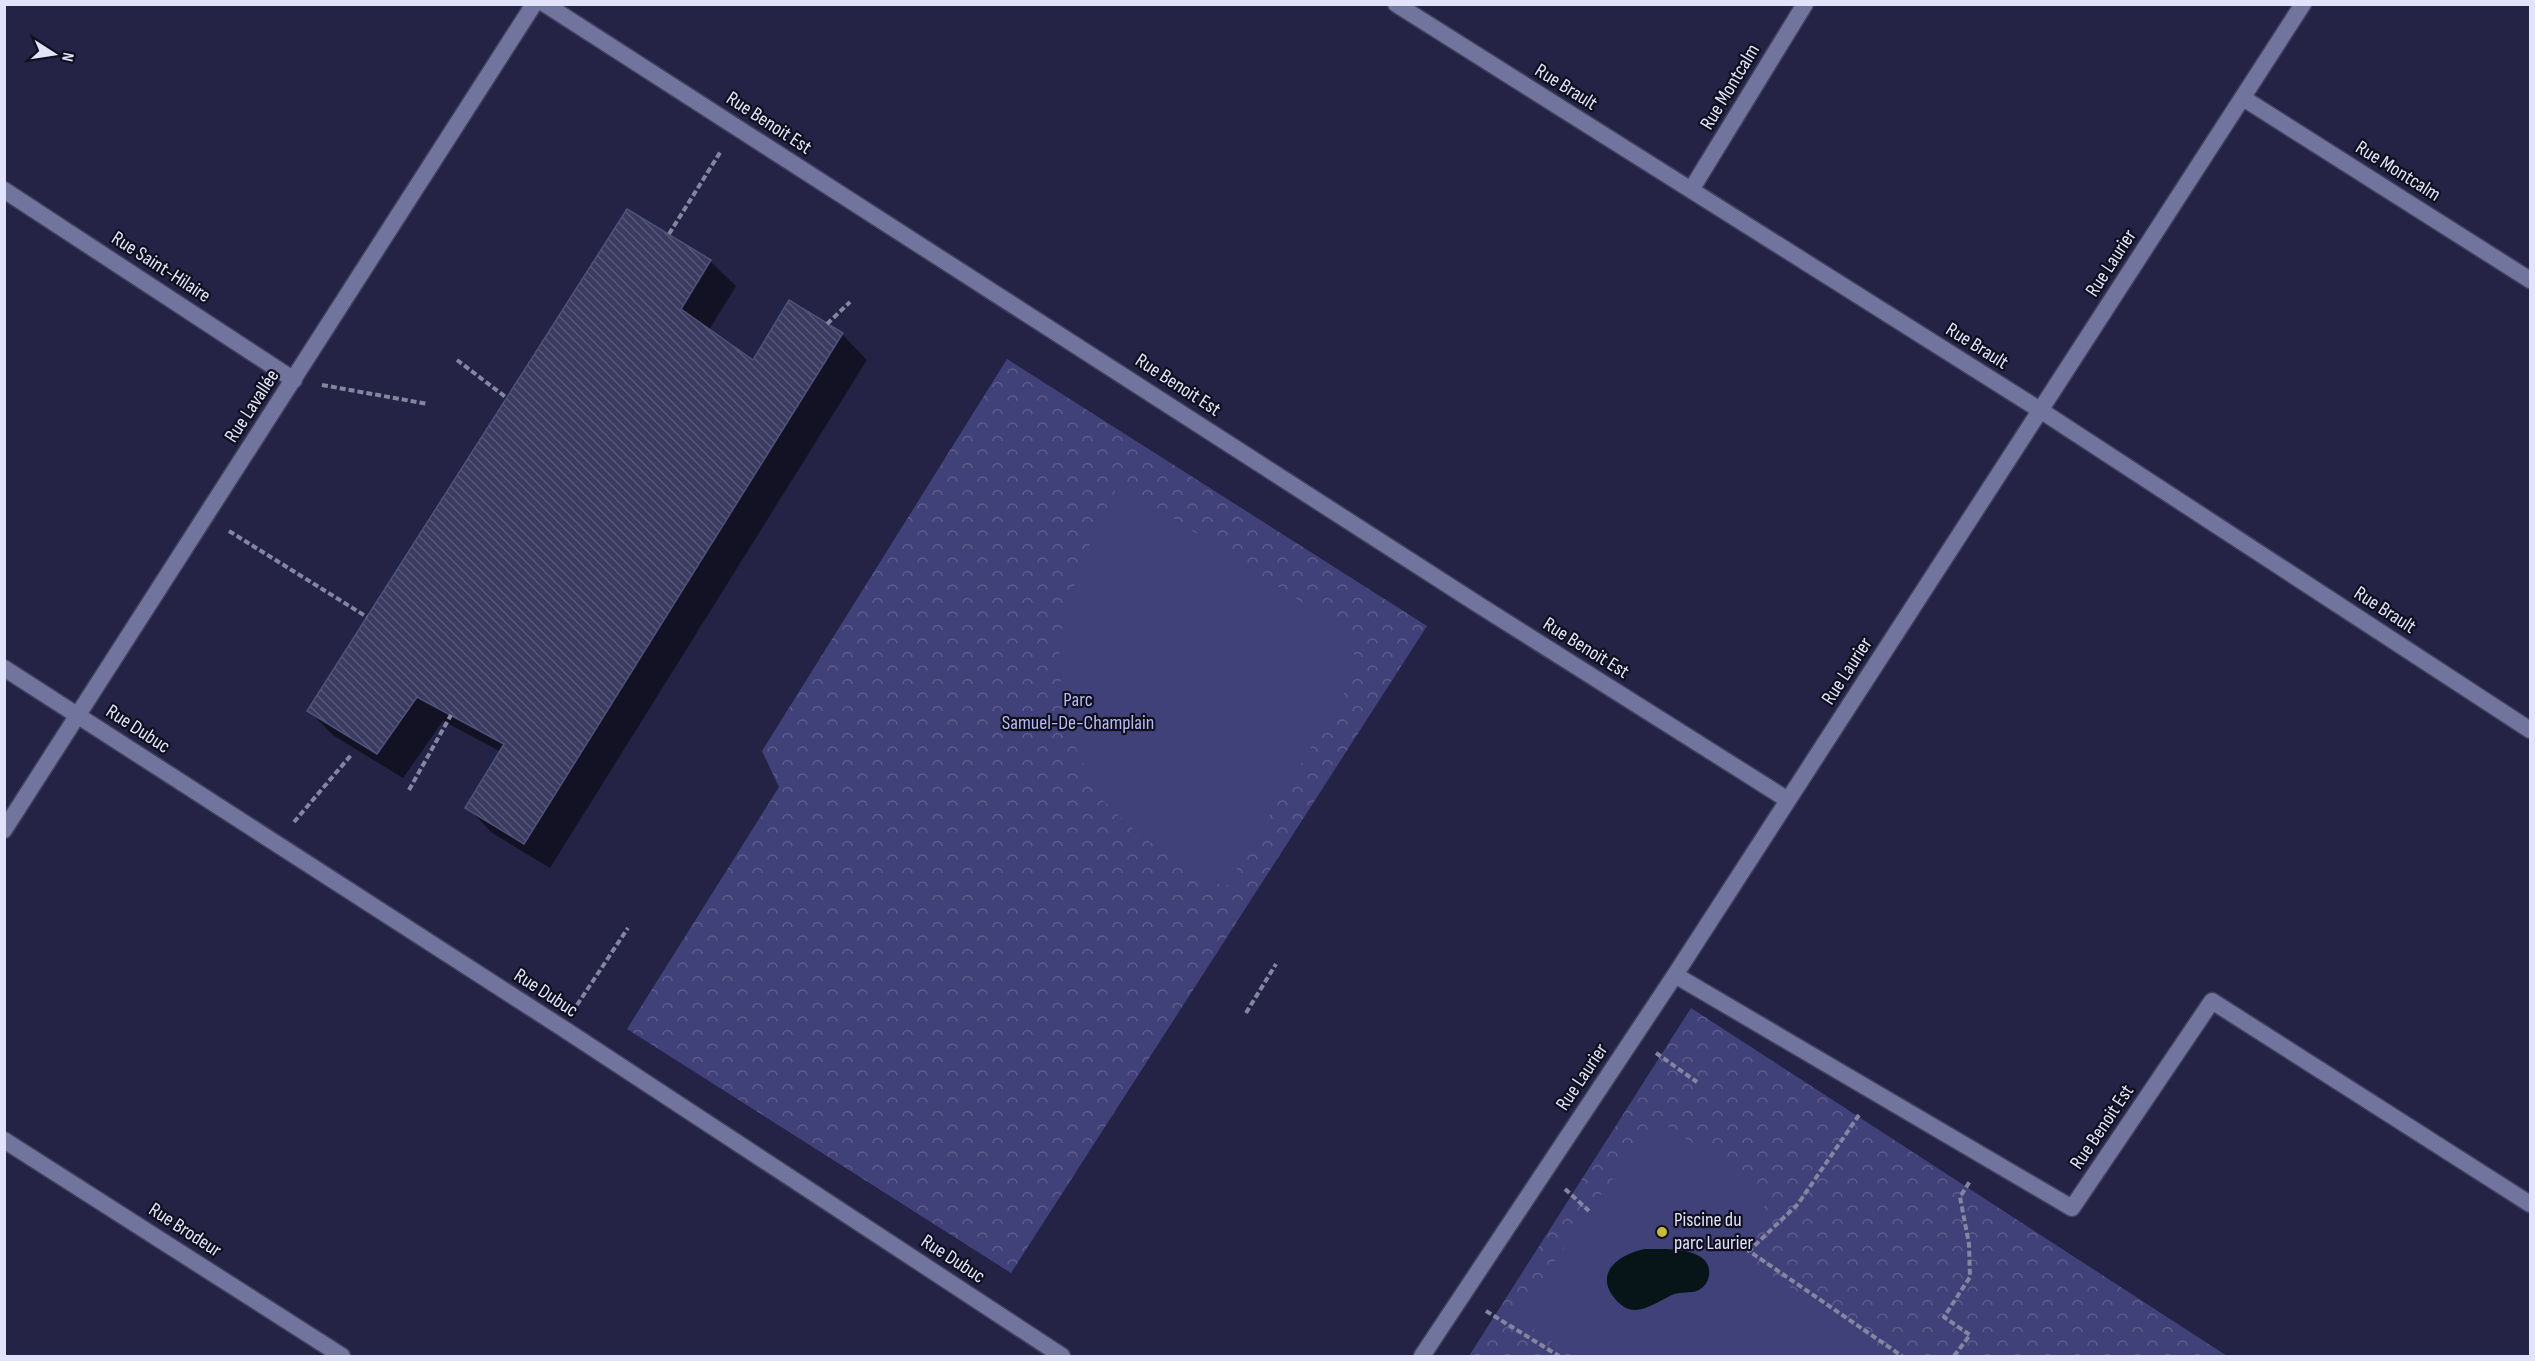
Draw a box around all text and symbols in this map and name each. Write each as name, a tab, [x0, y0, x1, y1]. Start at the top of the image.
north arrow	[24, 24, 84, 84]
street label: Rue Montcalm	[1695, 40, 1765, 134]
text: N	[57, 51, 77, 63]
street label: Rue Brault	[1530, 59, 1602, 115]
street label: Rue Benoit Est	[722, 86, 816, 160]
street label: Rue Montcalm	[2351, 135, 2445, 207]
street label: Rue Laurier	[2080, 225, 2142, 301]
street label: Rue Saint-Hilaire	[107, 226, 215, 308]
street label: Rue Brault	[1941, 318, 2013, 374]
street label: Rue Benoit Est	[1131, 348, 1225, 422]
street label: Rue Lavallée	[219, 365, 285, 447]
street label: Rue Brault	[2350, 581, 2420, 639]
street label: Rue Benoit Est	[1538, 612, 1634, 684]
street label: Rue Laurier	[1816, 633, 1878, 709]
park label: Parc Samuel-De-Champlain	[1002, 688, 1154, 735]
street label: Rue Dubuc	[101, 699, 175, 759]
street label: Rue Dubuc	[509, 963, 583, 1023]
street label: Rue Laurier	[1551, 1039, 1613, 1115]
street label: Rue Benoit Est	[2065, 1080, 2139, 1174]
street label: Rue Brodeur	[144, 1198, 226, 1263]
place label: Piscine du parc Laurier	[1674, 1208, 1754, 1255]
marker: Piscine du parc Laurier	[1655, 1225, 1669, 1239]
street label: Rue Dubuc	[916, 1229, 990, 1289]

